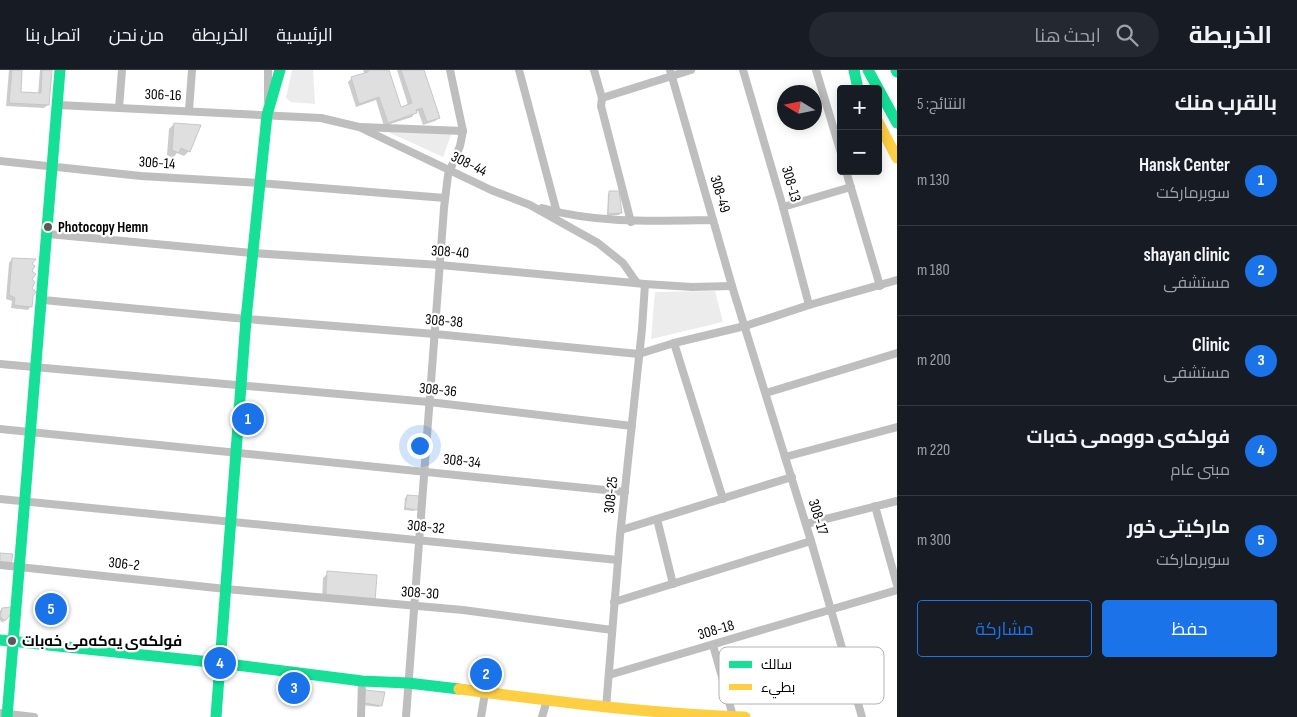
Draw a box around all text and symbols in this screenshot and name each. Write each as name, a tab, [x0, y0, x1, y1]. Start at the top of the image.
search box	[809, 12, 1159, 57]
icon: search	[1113, 21, 1141, 49]
text: الخريطة	[1189, 21, 1272, 50]
text: اتصل بنا	[25, 25, 81, 46]
text: من نحن	[109, 25, 164, 46]
text: الخريطة	[192, 25, 248, 46]
text: الرئيسية	[276, 25, 333, 46]
text: ابحث هنا	[1034, 25, 1101, 48]
street label: 306-16	[144, 85, 182, 105]
north arrow	[777, 85, 822, 130]
map controls	[837, 85, 882, 175]
button: +	[837, 85, 882, 130]
text: بالقرب منك	[1175, 91, 1277, 116]
text: النتائج: 5	[917, 95, 966, 114]
button: −	[837, 130, 882, 175]
street label: 308-44	[448, 147, 490, 181]
street label: 306-14	[138, 152, 176, 174]
text: Hansk Center	[1139, 154, 1230, 177]
street label: 308-13	[777, 164, 805, 204]
text: 130 m	[917, 171, 949, 190]
text: 1	[1258, 171, 1264, 190]
street label: 308-49	[705, 173, 735, 215]
text: سوبرماركت	[1156, 184, 1230, 203]
place label: Photocopy Hemn	[58, 218, 148, 237]
marker: Photocopy Hemn	[42, 221, 54, 233]
street label: 308-40	[430, 241, 470, 263]
text: shayan clinic	[1143, 244, 1230, 267]
text: 180 m	[917, 261, 950, 280]
text: 2	[1258, 261, 1265, 280]
text: مستشفى	[1163, 274, 1230, 293]
street label: 308-38	[424, 310, 464, 332]
text: Clinic	[1192, 334, 1230, 357]
text: 200 m	[917, 351, 951, 370]
text: 3	[1257, 351, 1265, 370]
text: مستشفى	[1163, 364, 1230, 383]
street label: 308-36	[418, 379, 458, 401]
pin: 1	[232, 400, 264, 438]
text: فولکه‌ی دووه‌می خه‌بات	[1026, 426, 1230, 449]
your location	[407, 433, 433, 459]
text: 220 m	[917, 441, 950, 460]
text: 4	[1257, 441, 1265, 460]
street label: 308-34	[442, 450, 482, 472]
text: مبنى عام	[1170, 461, 1230, 480]
street label: 308-25	[600, 475, 622, 515]
street label: 308-17	[804, 497, 832, 537]
street label: 308-32	[406, 516, 446, 538]
text: مارکیتی خور	[1127, 516, 1230, 539]
text: 300 m	[917, 531, 951, 550]
text: 5	[1257, 531, 1265, 550]
text: سوبرماركت	[1156, 551, 1230, 570]
street label: 306-2	[107, 553, 141, 575]
street label: 308-30	[400, 582, 440, 604]
pin: 5	[35, 590, 67, 628]
button: مشاركة	[917, 600, 1092, 657]
button: حفظ	[1102, 600, 1277, 657]
street label: 308-18	[696, 616, 736, 644]
place label: فولکه‌ی یه‌که‌می خه‌بات	[22, 632, 182, 651]
marker: فولکه‌ی یه‌که‌می خه‌بات	[6, 635, 18, 647]
pin: 4	[204, 644, 236, 682]
legend	[719, 647, 884, 704]
pin: 2	[470, 655, 502, 693]
text: سالك	[761, 656, 792, 673]
pin: 3	[278, 669, 310, 707]
text: بطيء	[761, 679, 795, 699]

